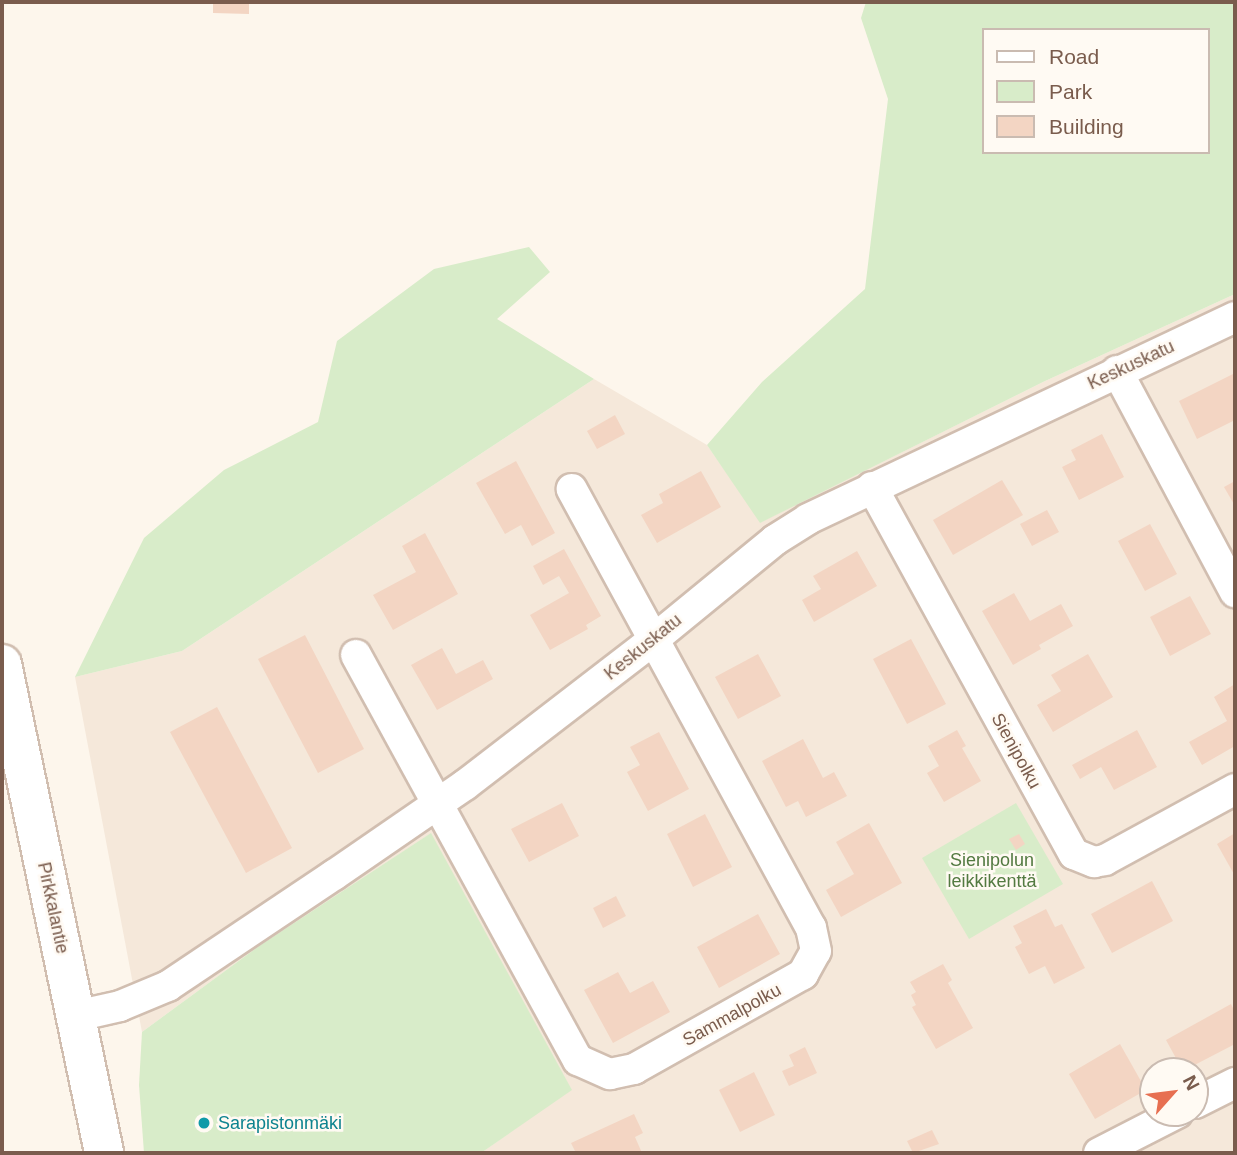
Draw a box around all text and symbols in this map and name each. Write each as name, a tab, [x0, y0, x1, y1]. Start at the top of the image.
legend	[982, 28, 1209, 154]
text: Road	[1049, 45, 1099, 68]
text: Park	[1049, 80, 1092, 103]
text: Building	[1049, 115, 1124, 138]
street label: Keskuskatu	[1084, 336, 1178, 394]
street label: Keskuskatu	[600, 609, 686, 685]
street label: Sienipolku	[986, 709, 1046, 793]
park label: Sienipolun leikkikenttä	[947, 850, 1037, 892]
street label: Pirkkalantie	[33, 860, 73, 956]
street label: Sammalpolku	[679, 979, 785, 1051]
north arrow	[1139, 1057, 1209, 1127]
text: N	[1179, 1072, 1204, 1094]
place label: Sarapistonmäki	[218, 1112, 342, 1134]
marker: Sarapistonmäki	[196, 1115, 212, 1131]

